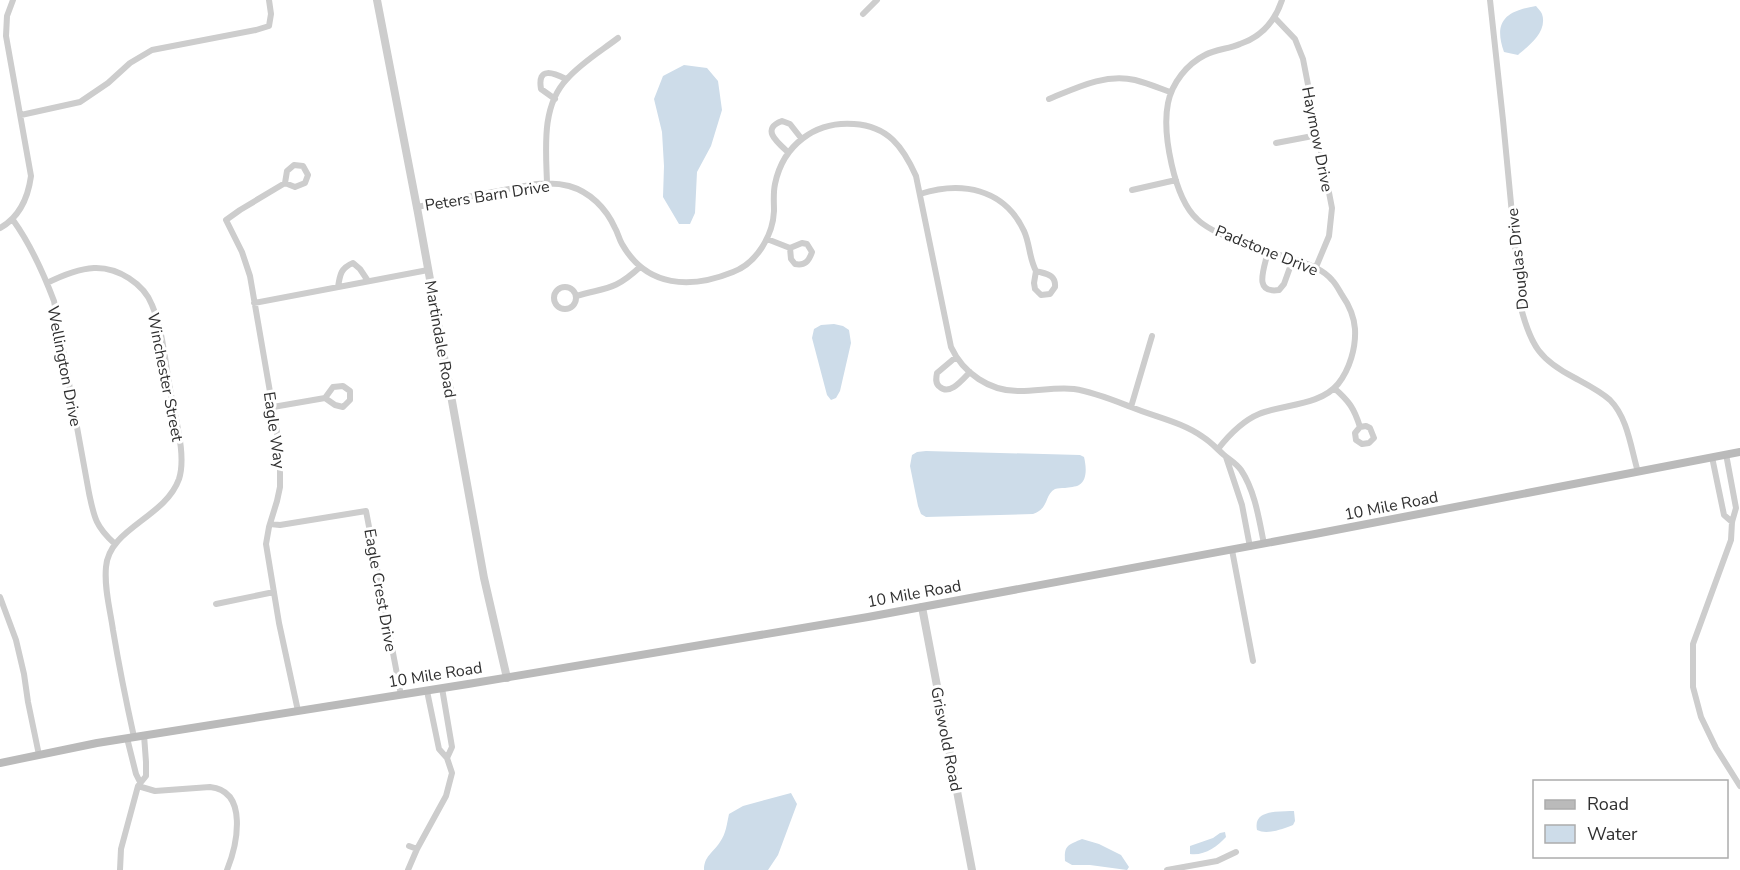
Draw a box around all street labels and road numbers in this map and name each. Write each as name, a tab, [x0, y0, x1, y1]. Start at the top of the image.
street label: Haymow Drive	[1296, 85, 1338, 194]
street label: Peters Barn Drive	[423, 175, 551, 217]
street label: Douglas Drive	[1502, 207, 1534, 311]
street label: Padstone Drive	[1212, 220, 1321, 282]
street label: Martindale Road	[419, 279, 461, 400]
street label: Wellington Drive	[42, 304, 86, 428]
street label: Winchester Street	[142, 311, 188, 444]
street label: Eagle Way	[258, 390, 290, 471]
street label: 10 Mile Road	[1342, 486, 1440, 526]
street label: Eagle Crest Drive	[358, 527, 402, 653]
street label: 10 Mile Road	[865, 575, 963, 613]
street label: 10 Mile Road	[386, 657, 484, 693]
street label: Griswold Road	[925, 685, 967, 793]

